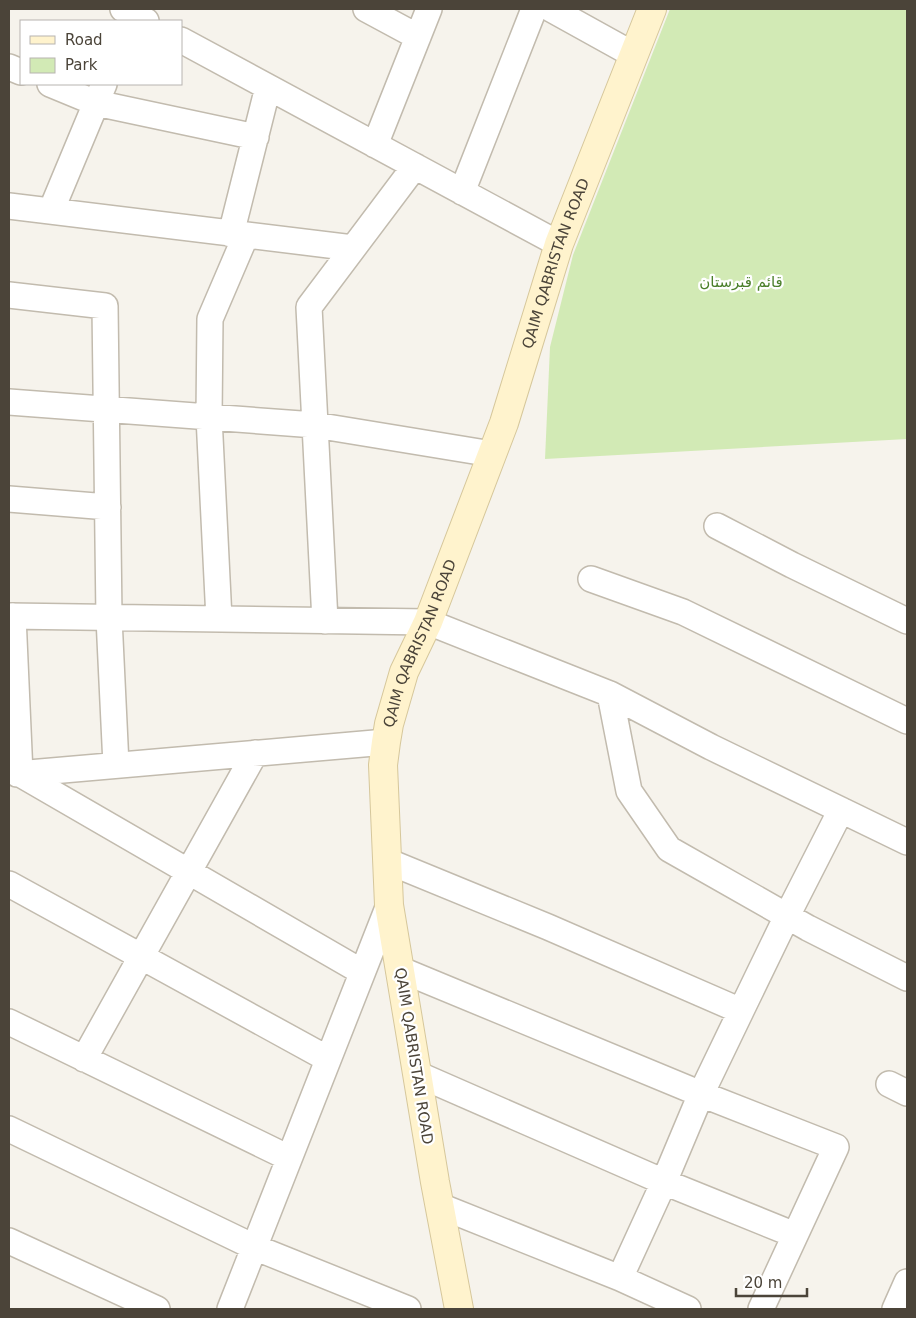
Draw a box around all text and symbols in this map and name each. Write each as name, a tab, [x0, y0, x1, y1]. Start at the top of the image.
legend	[20, 20, 182, 85]
text: Road	[65, 31, 103, 49]
text: Park	[65, 56, 98, 74]
street label: QAIM QABRISTAN ROAD	[518, 176, 593, 351]
park label: قائم قبرستان	[699, 273, 783, 291]
street label: QAIM QABRISTAN ROAD	[379, 557, 460, 730]
street label: QAIM QABRISTAN ROAD	[391, 966, 437, 1146]
scale bar	[736, 1266, 807, 1298]
text: 20 m	[744, 1274, 782, 1292]

